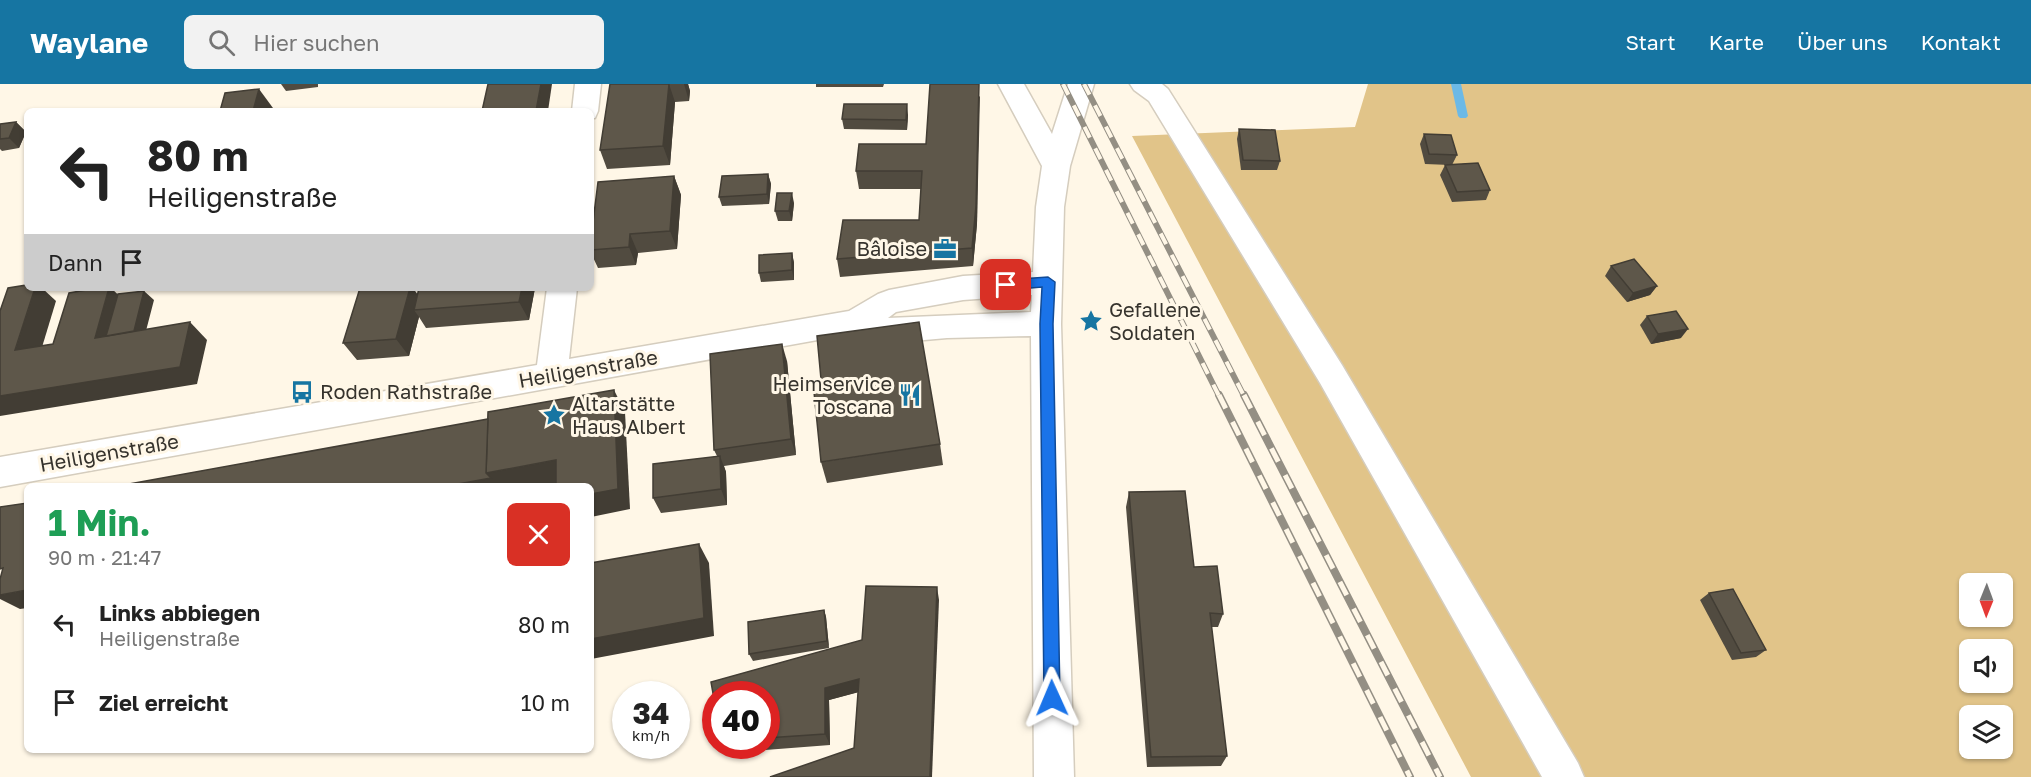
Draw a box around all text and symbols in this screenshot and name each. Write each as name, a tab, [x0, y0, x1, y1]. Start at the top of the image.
search box	[184, 15, 604, 69]
text: Waylane	[30, 26, 148, 59]
icon: search	[205, 26, 238, 59]
text: Hier suchen	[253, 29, 380, 56]
text: Start	[1625, 29, 1676, 55]
text: Karte	[1709, 29, 1764, 55]
text: Über uns	[1797, 29, 1888, 55]
text: Kontakt	[1921, 29, 2001, 55]
text: 80 m	[147, 130, 248, 180]
icon: left	[48, 132, 126, 210]
text: Heiligenstraße	[147, 181, 337, 213]
place label: Bâloise	[857, 236, 927, 260]
office icon: Bâloise	[932, 236, 958, 262]
icon: arrive	[115, 246, 148, 279]
text: Dann	[48, 249, 103, 276]
pin	[980, 259, 1031, 310]
icon: arrive	[989, 268, 1022, 301]
place label: Gefallene Soldaten	[1109, 297, 1201, 344]
place icon: Gefallene Soldaten	[1078, 308, 1104, 334]
street label: Heiligenstraße	[516, 344, 659, 392]
place label: Heimservice Toscana	[772, 371, 892, 418]
bus stop icon: Roden Rathstraße	[289, 379, 315, 405]
place label: Roden Rathstraße	[320, 379, 492, 403]
restaurant icon: Heimservice Toscana	[897, 382, 923, 408]
place label: Altarstätte Haus Albert	[572, 391, 686, 438]
place icon: Altarstätte Haus Albert	[541, 402, 567, 428]
street label: Heiligenstraße	[37, 428, 180, 476]
text: 1 Min.	[48, 501, 151, 544]
button: close	[507, 503, 570, 566]
text: 90 m · 21:47	[48, 545, 161, 569]
north arrow	[1959, 573, 2013, 627]
map controls	[1959, 573, 2013, 759]
text: Links abbiegen	[99, 599, 260, 626]
icon: left	[48, 608, 81, 641]
text: 80 m	[518, 611, 570, 638]
text: Heiligenstraße	[99, 626, 240, 650]
button: sound	[1959, 639, 2013, 693]
position arrow	[1020, 666, 1084, 730]
speed limit sign: 40	[702, 681, 780, 759]
icon: arrive	[48, 686, 81, 719]
text: Ziel erreicht	[99, 689, 228, 716]
text: 10 m	[521, 689, 570, 716]
text: 34	[632, 695, 670, 731]
button: layers	[1959, 705, 2013, 759]
text: km/h	[632, 726, 670, 744]

